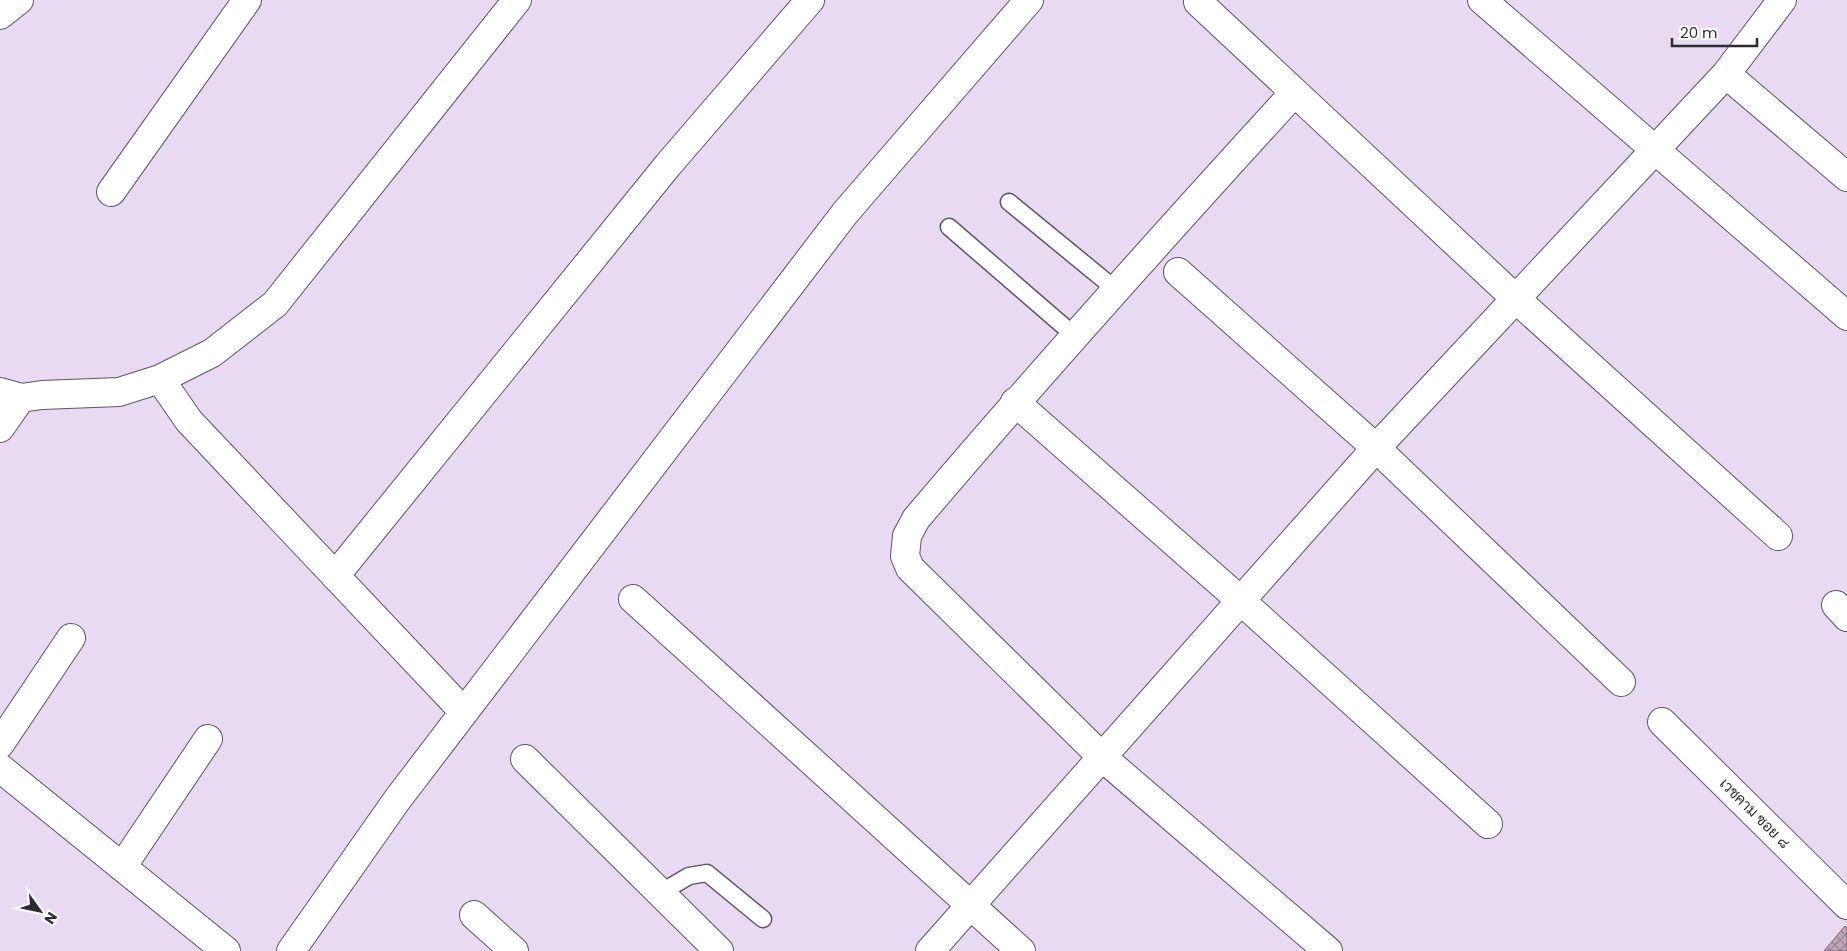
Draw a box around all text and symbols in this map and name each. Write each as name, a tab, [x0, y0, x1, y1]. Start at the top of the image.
scale bar	[1672, 15, 1757, 47]
text: 20 m	[1680, 22, 1718, 43]
street label: เวชคาม ซอย ๘	[1715, 773, 1795, 853]
north arrow	[15, 886, 65, 936]
text: N	[40, 908, 62, 928]

